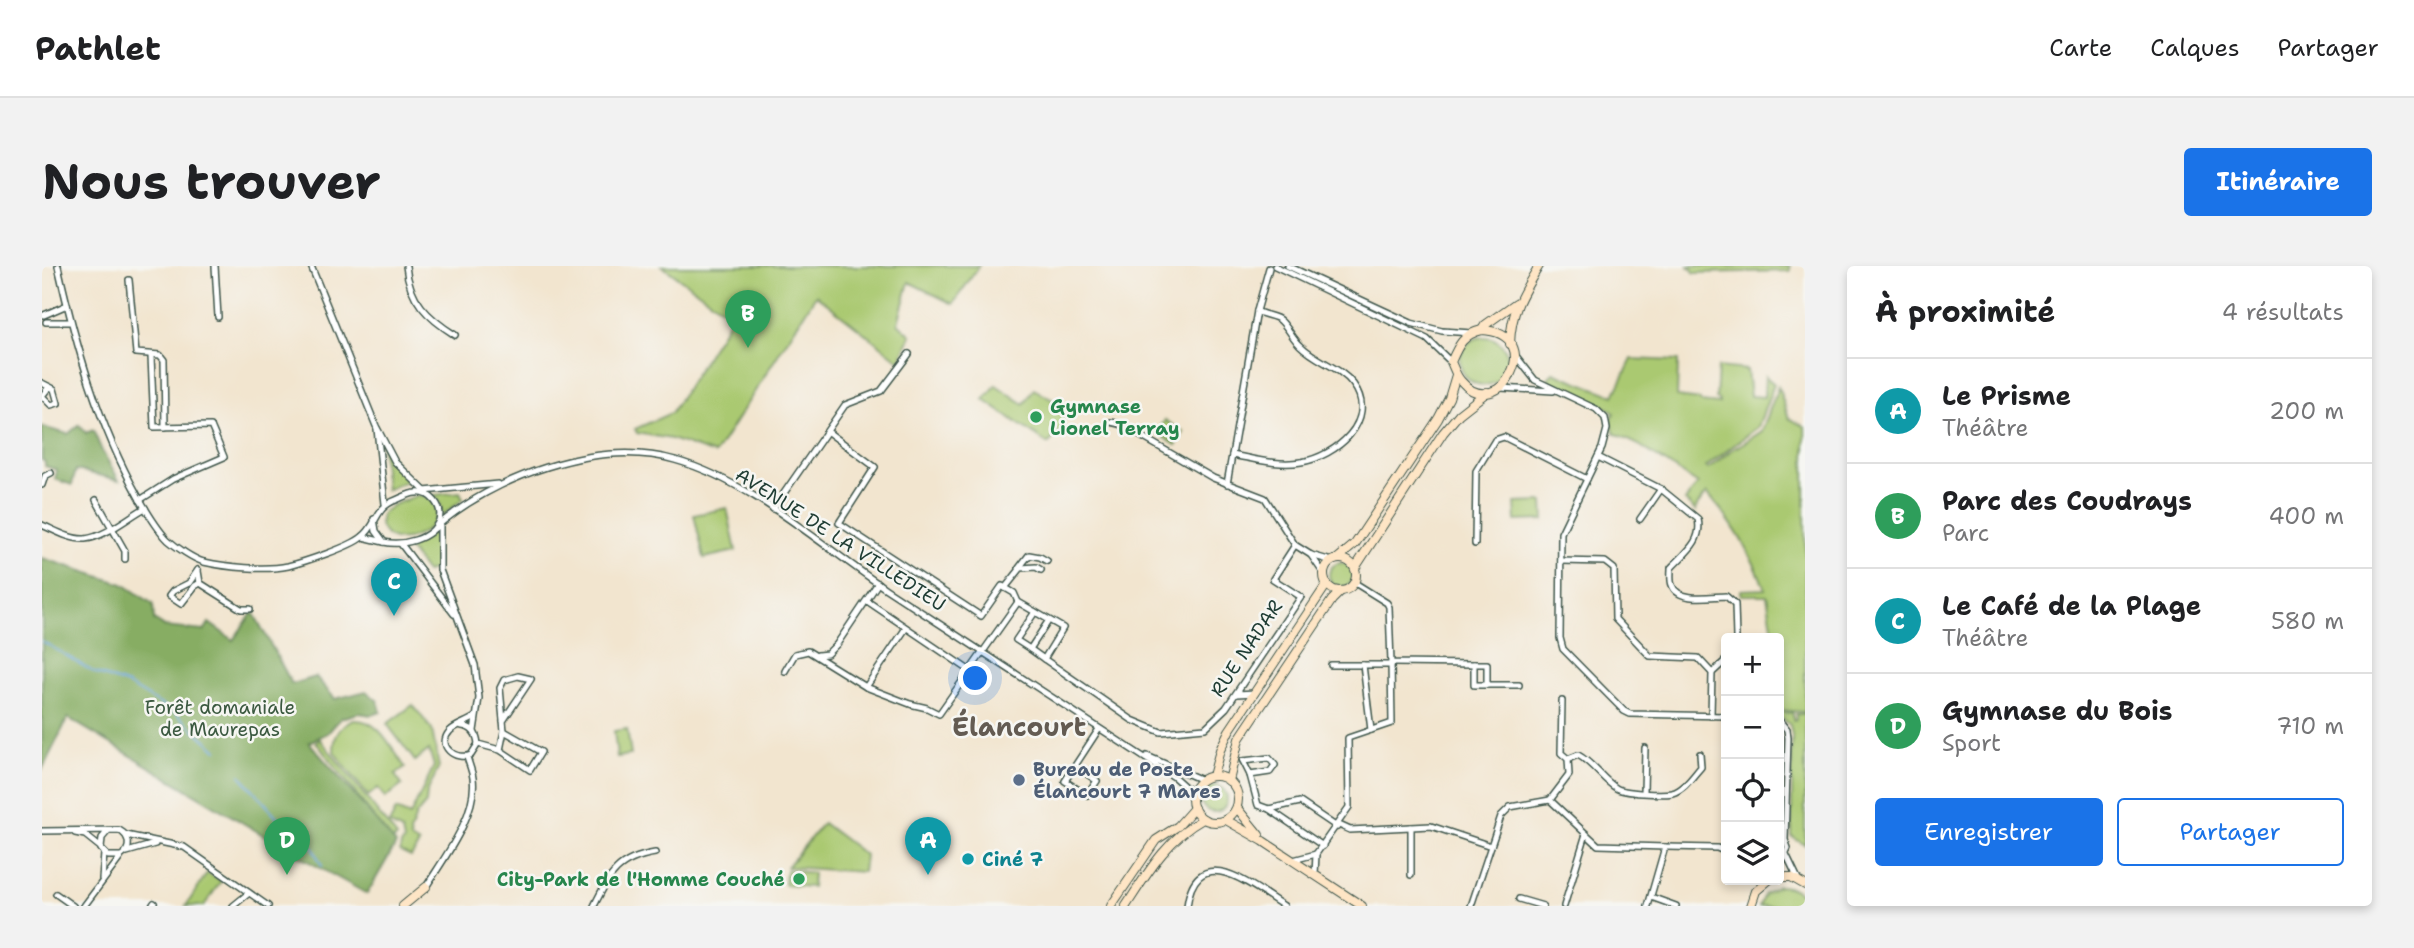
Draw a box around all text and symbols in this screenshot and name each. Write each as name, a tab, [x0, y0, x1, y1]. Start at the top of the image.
text: Pathlet	[35, 26, 161, 71]
text: Carte	[2049, 32, 2112, 64]
text: Calques	[2150, 32, 2240, 64]
text: Partager	[2278, 32, 2379, 64]
button: Itinéraire	[2184, 148, 2372, 216]
text: Nous trouver	[42, 149, 381, 215]
pin: B	[725, 290, 771, 348]
text: À proximité	[1875, 291, 2055, 332]
text: 4 résultats	[2222, 297, 2344, 327]
text: Le Prisme	[1942, 378, 2071, 413]
place label: Gymnase Lionel Terray	[1050, 394, 1180, 441]
text: A	[1889, 396, 1907, 426]
text: 200 m	[2269, 396, 2344, 426]
marker: Gymnase Lionel Terray	[1028, 409, 1044, 425]
text: Théâtre	[1942, 413, 2029, 443]
street label: AVENUE DE LA VILLEDIEU	[731, 462, 951, 617]
text: Parc des Coudrays	[1942, 483, 2192, 518]
text: B	[1891, 501, 1905, 531]
text: 400 m	[2268, 501, 2344, 531]
text: Parc	[1942, 518, 1989, 548]
pin: C	[371, 558, 417, 616]
text: Le Café de la Plage	[1942, 588, 2201, 623]
street label: RUE NADAR	[1205, 595, 1288, 702]
text: C	[1891, 606, 1905, 636]
text: 580 m	[2271, 606, 2344, 636]
text: Théâtre	[1942, 623, 2029, 653]
map controls	[1721, 633, 1784, 885]
button: +	[1721, 633, 1784, 696]
your location	[958, 661, 992, 695]
text: Gymnase du Bois	[1942, 693, 2173, 728]
park label: Forêt domaniale de Maurepas	[145, 695, 295, 742]
button: −	[1721, 696, 1784, 759]
district label: Élancourt	[952, 708, 1086, 744]
text: D	[1890, 711, 1906, 741]
text: 710 m	[2276, 711, 2344, 741]
text: Sport	[1942, 728, 2001, 758]
place label: Bureau de Poste Élancourt 7 Mares	[1033, 757, 1221, 804]
button: locate	[1721, 759, 1784, 822]
marker: Bureau de Poste Élancourt 7 Mares	[1011, 772, 1027, 788]
button: Enregistrer	[1875, 798, 2103, 866]
button: Partager	[2117, 798, 2344, 866]
pin: D	[264, 817, 310, 875]
pin: A	[905, 817, 951, 875]
button: layers	[1721, 822, 1784, 885]
place label: Ciné 7	[982, 847, 1043, 872]
marker: Ciné 7	[960, 851, 976, 867]
place label: City-Park de l'Homme Couché	[497, 867, 785, 892]
marker: City-Park de l'Homme Couché	[791, 871, 807, 887]

